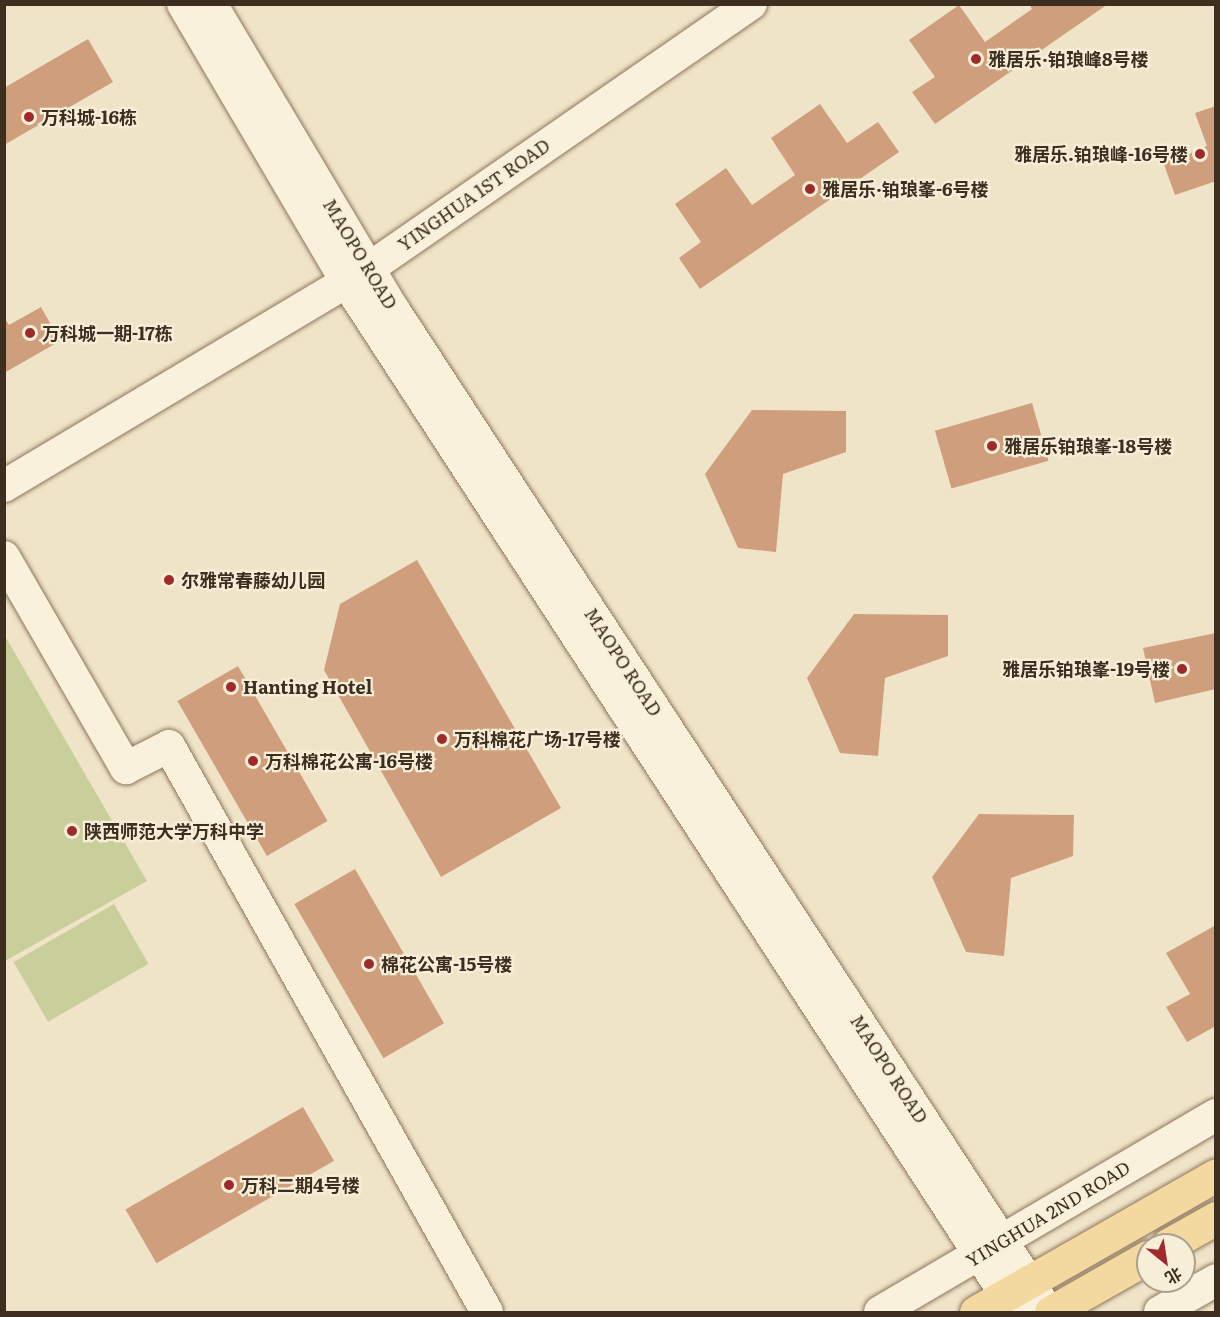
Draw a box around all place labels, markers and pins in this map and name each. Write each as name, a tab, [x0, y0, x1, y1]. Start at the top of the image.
place label: 雅居乐·铂琅峰8号楼	[988, 48, 1149, 70]
marker: 雅居乐·铂琅峰8号楼	[969, 52, 983, 66]
place label: 万科城-16栋	[41, 106, 137, 128]
marker: 万科城-16栋	[22, 110, 36, 124]
place label: 雅居乐.铂琅峰-16号楼	[1014, 143, 1188, 165]
marker: 雅居乐.铂琅峰-16号楼	[1193, 147, 1207, 161]
place label: 雅居乐·铂琅峯-6号楼	[822, 178, 989, 200]
marker: 雅居乐·铂琅峯-6号楼	[803, 182, 817, 196]
place label: 万科城一期-17栋	[42, 322, 173, 344]
marker: 万科城一期-17栋	[23, 326, 37, 340]
place label: 雅居乐铂琅峯-18号楼	[1004, 435, 1172, 457]
marker: 雅居乐铂琅峯-18号楼	[985, 439, 999, 453]
place label: 尔雅常春藤幼儿园	[181, 569, 325, 591]
marker: 尔雅常春藤幼儿园	[162, 573, 176, 587]
place label: 雅居乐铂琅峯-19号楼	[1002, 658, 1170, 680]
marker: 雅居乐铂琅峯-19号楼	[1175, 662, 1189, 676]
place label: Hanting Hotel	[243, 676, 372, 698]
marker: Hanting Hotel	[224, 680, 238, 694]
place label: 万科棉花广场-17号楼	[454, 728, 621, 750]
marker: 万科棉花广场-17号楼	[435, 732, 449, 746]
place label: 万科棉花公寓-16号楼	[265, 750, 433, 772]
marker: 万科棉花公寓-16号楼	[246, 754, 260, 768]
place label: 陕西师范大学万科中学	[84, 820, 264, 842]
marker: 陕西师范大学万科中学	[65, 824, 79, 838]
place label: 棉花公寓-15号楼	[381, 953, 512, 975]
marker: 棉花公寓-15号楼	[362, 957, 376, 971]
place label: 万科二期4号楼	[241, 1174, 360, 1196]
marker: 万科二期4号楼	[222, 1178, 236, 1192]

